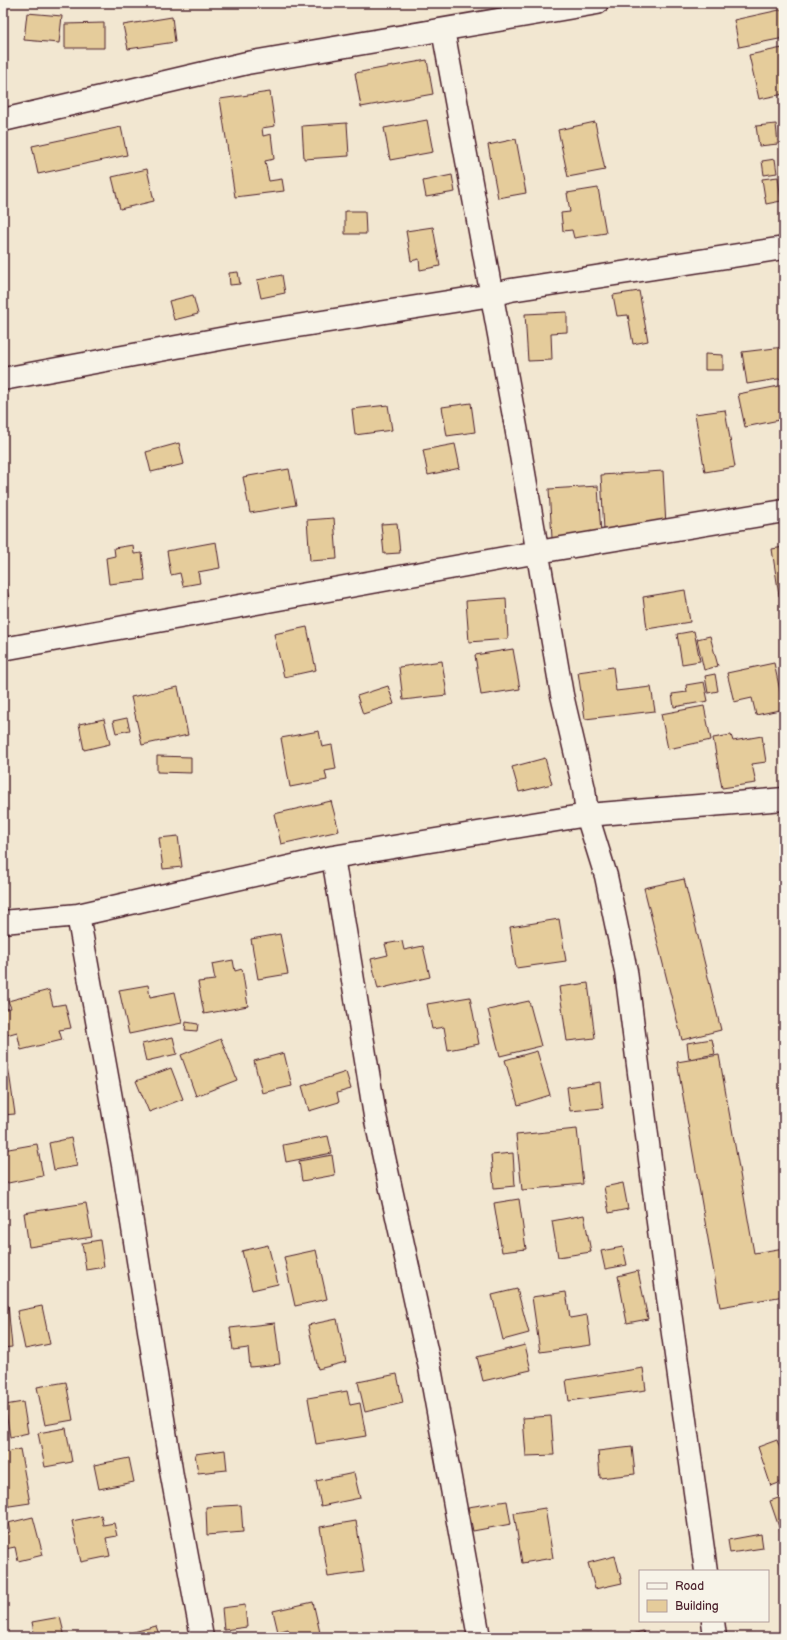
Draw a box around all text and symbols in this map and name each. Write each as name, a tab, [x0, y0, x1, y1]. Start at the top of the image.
legend	[639, 1570, 769, 1622]
text: Road	[675, 1579, 704, 1594]
text: Building	[675, 1599, 719, 1614]

